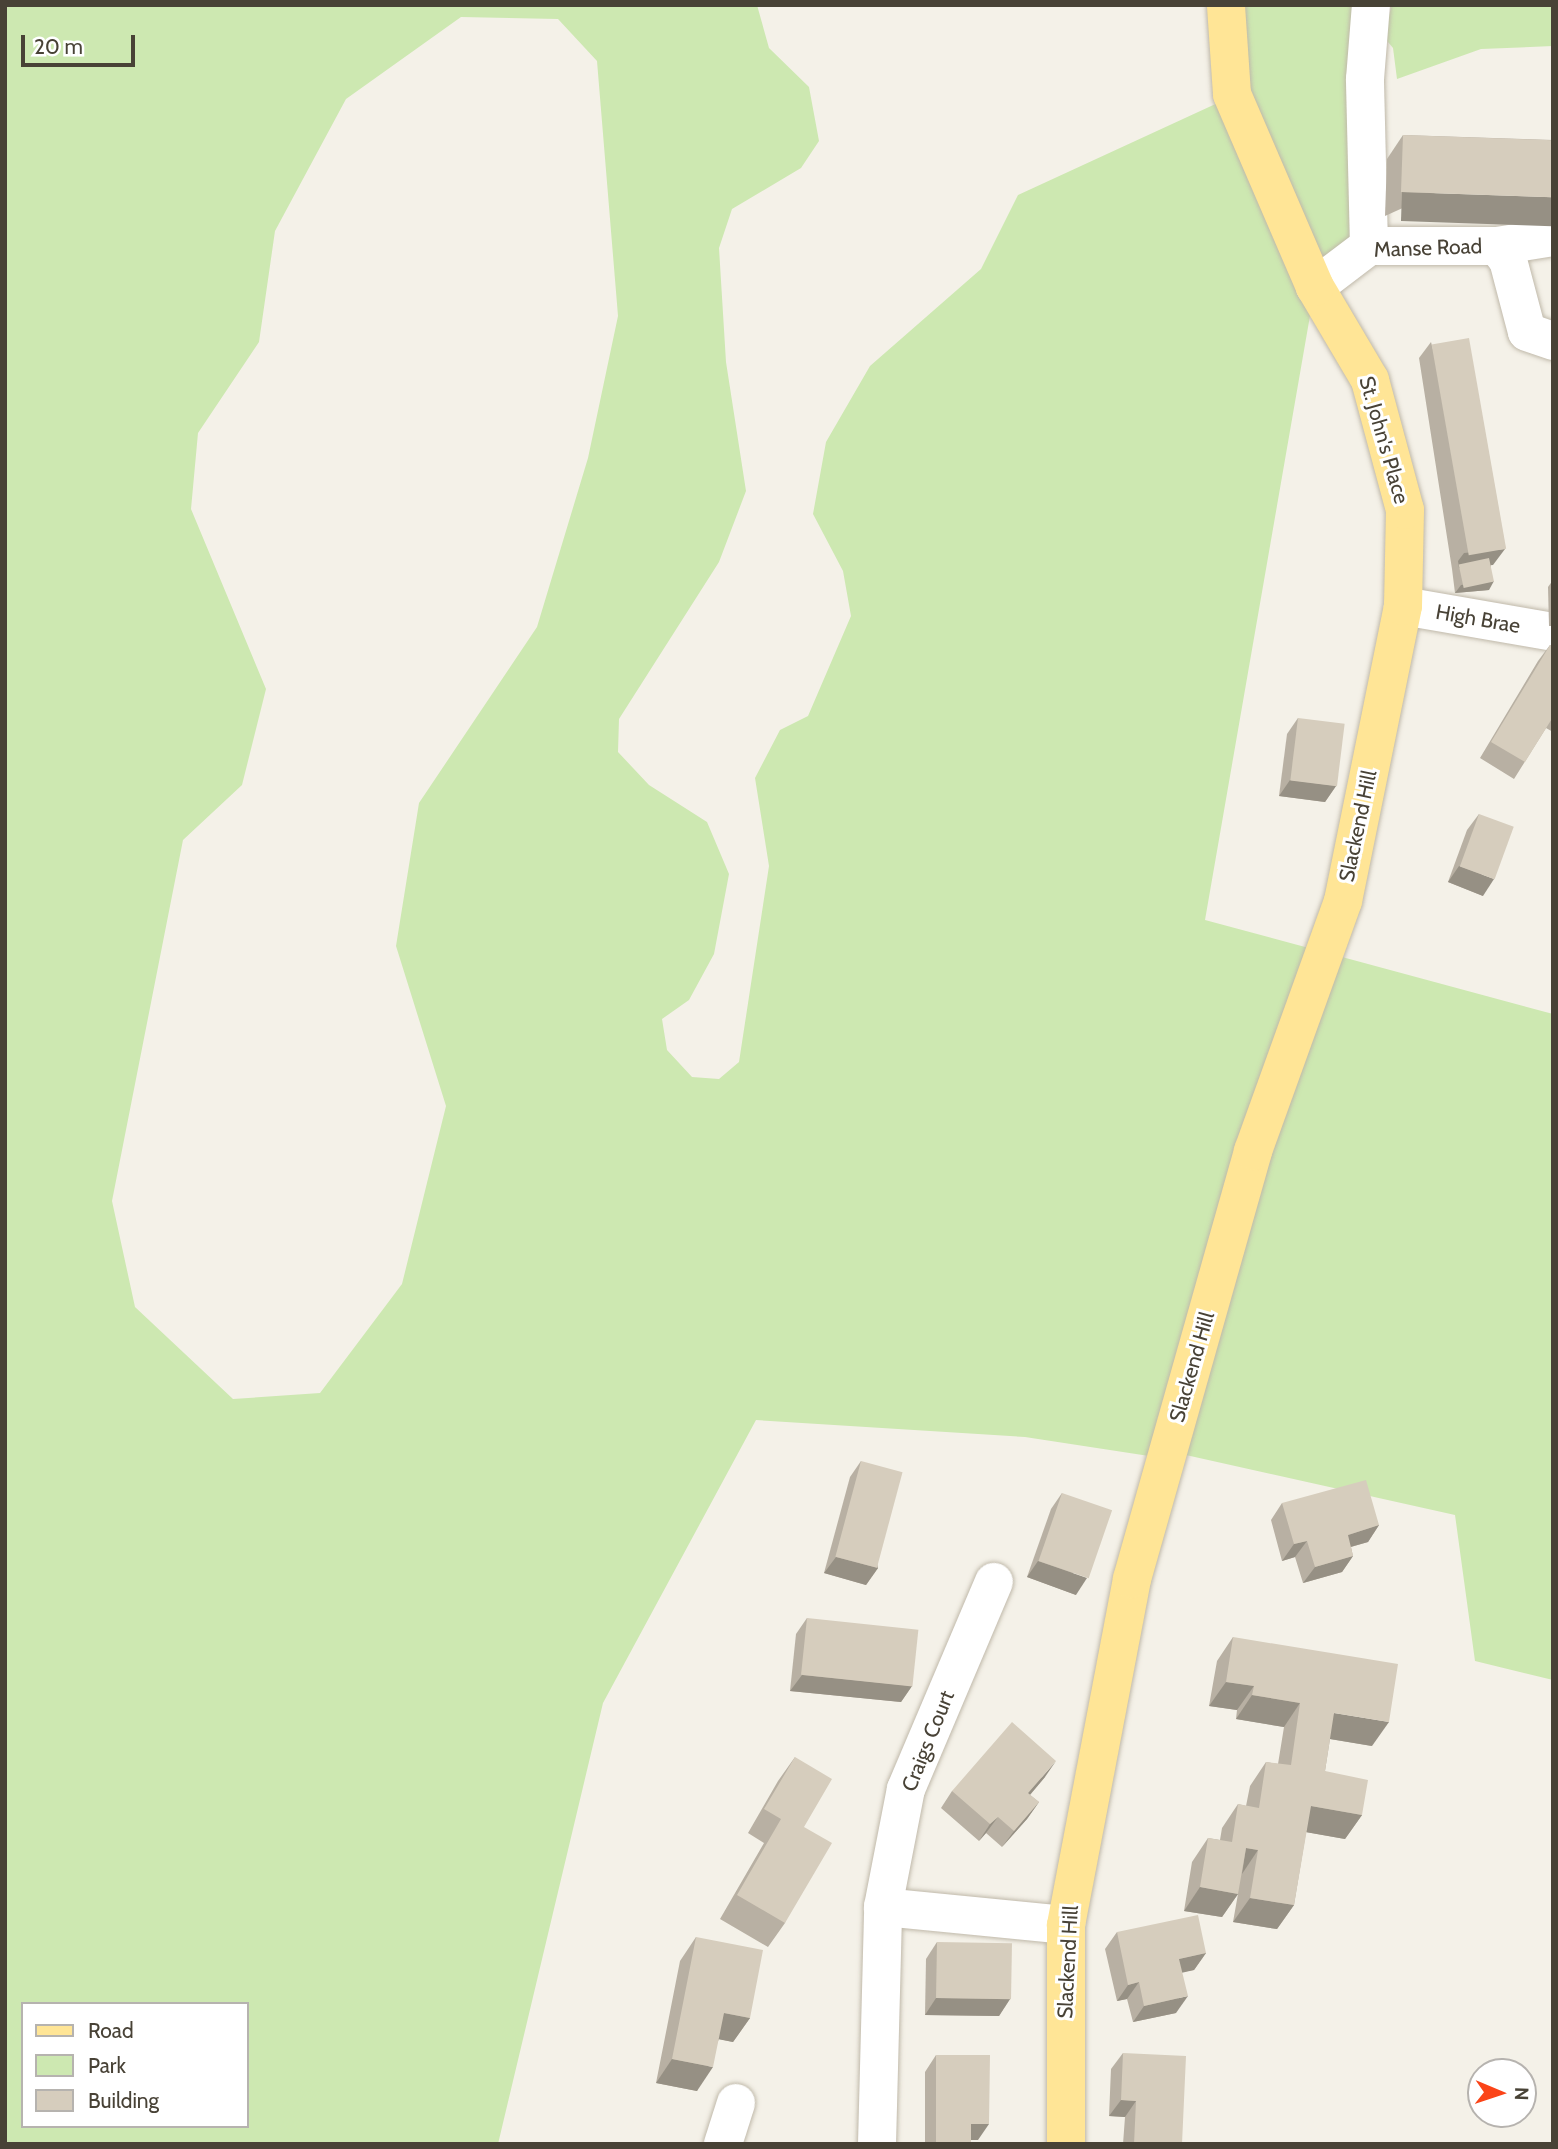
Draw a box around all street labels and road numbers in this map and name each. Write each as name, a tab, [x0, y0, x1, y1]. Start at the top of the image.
street label: Manse Road	[1373, 234, 1483, 262]
street label: St. John's Place	[1354, 373, 1414, 507]
street label: High Brae	[1434, 599, 1522, 639]
street label: Slackend Hill	[1334, 768, 1382, 884]
street label: Slackend Hill	[1164, 1309, 1220, 1425]
street label: Craigs Court	[896, 1687, 960, 1795]
street label: Slackend Hill	[1052, 1905, 1084, 2019]

